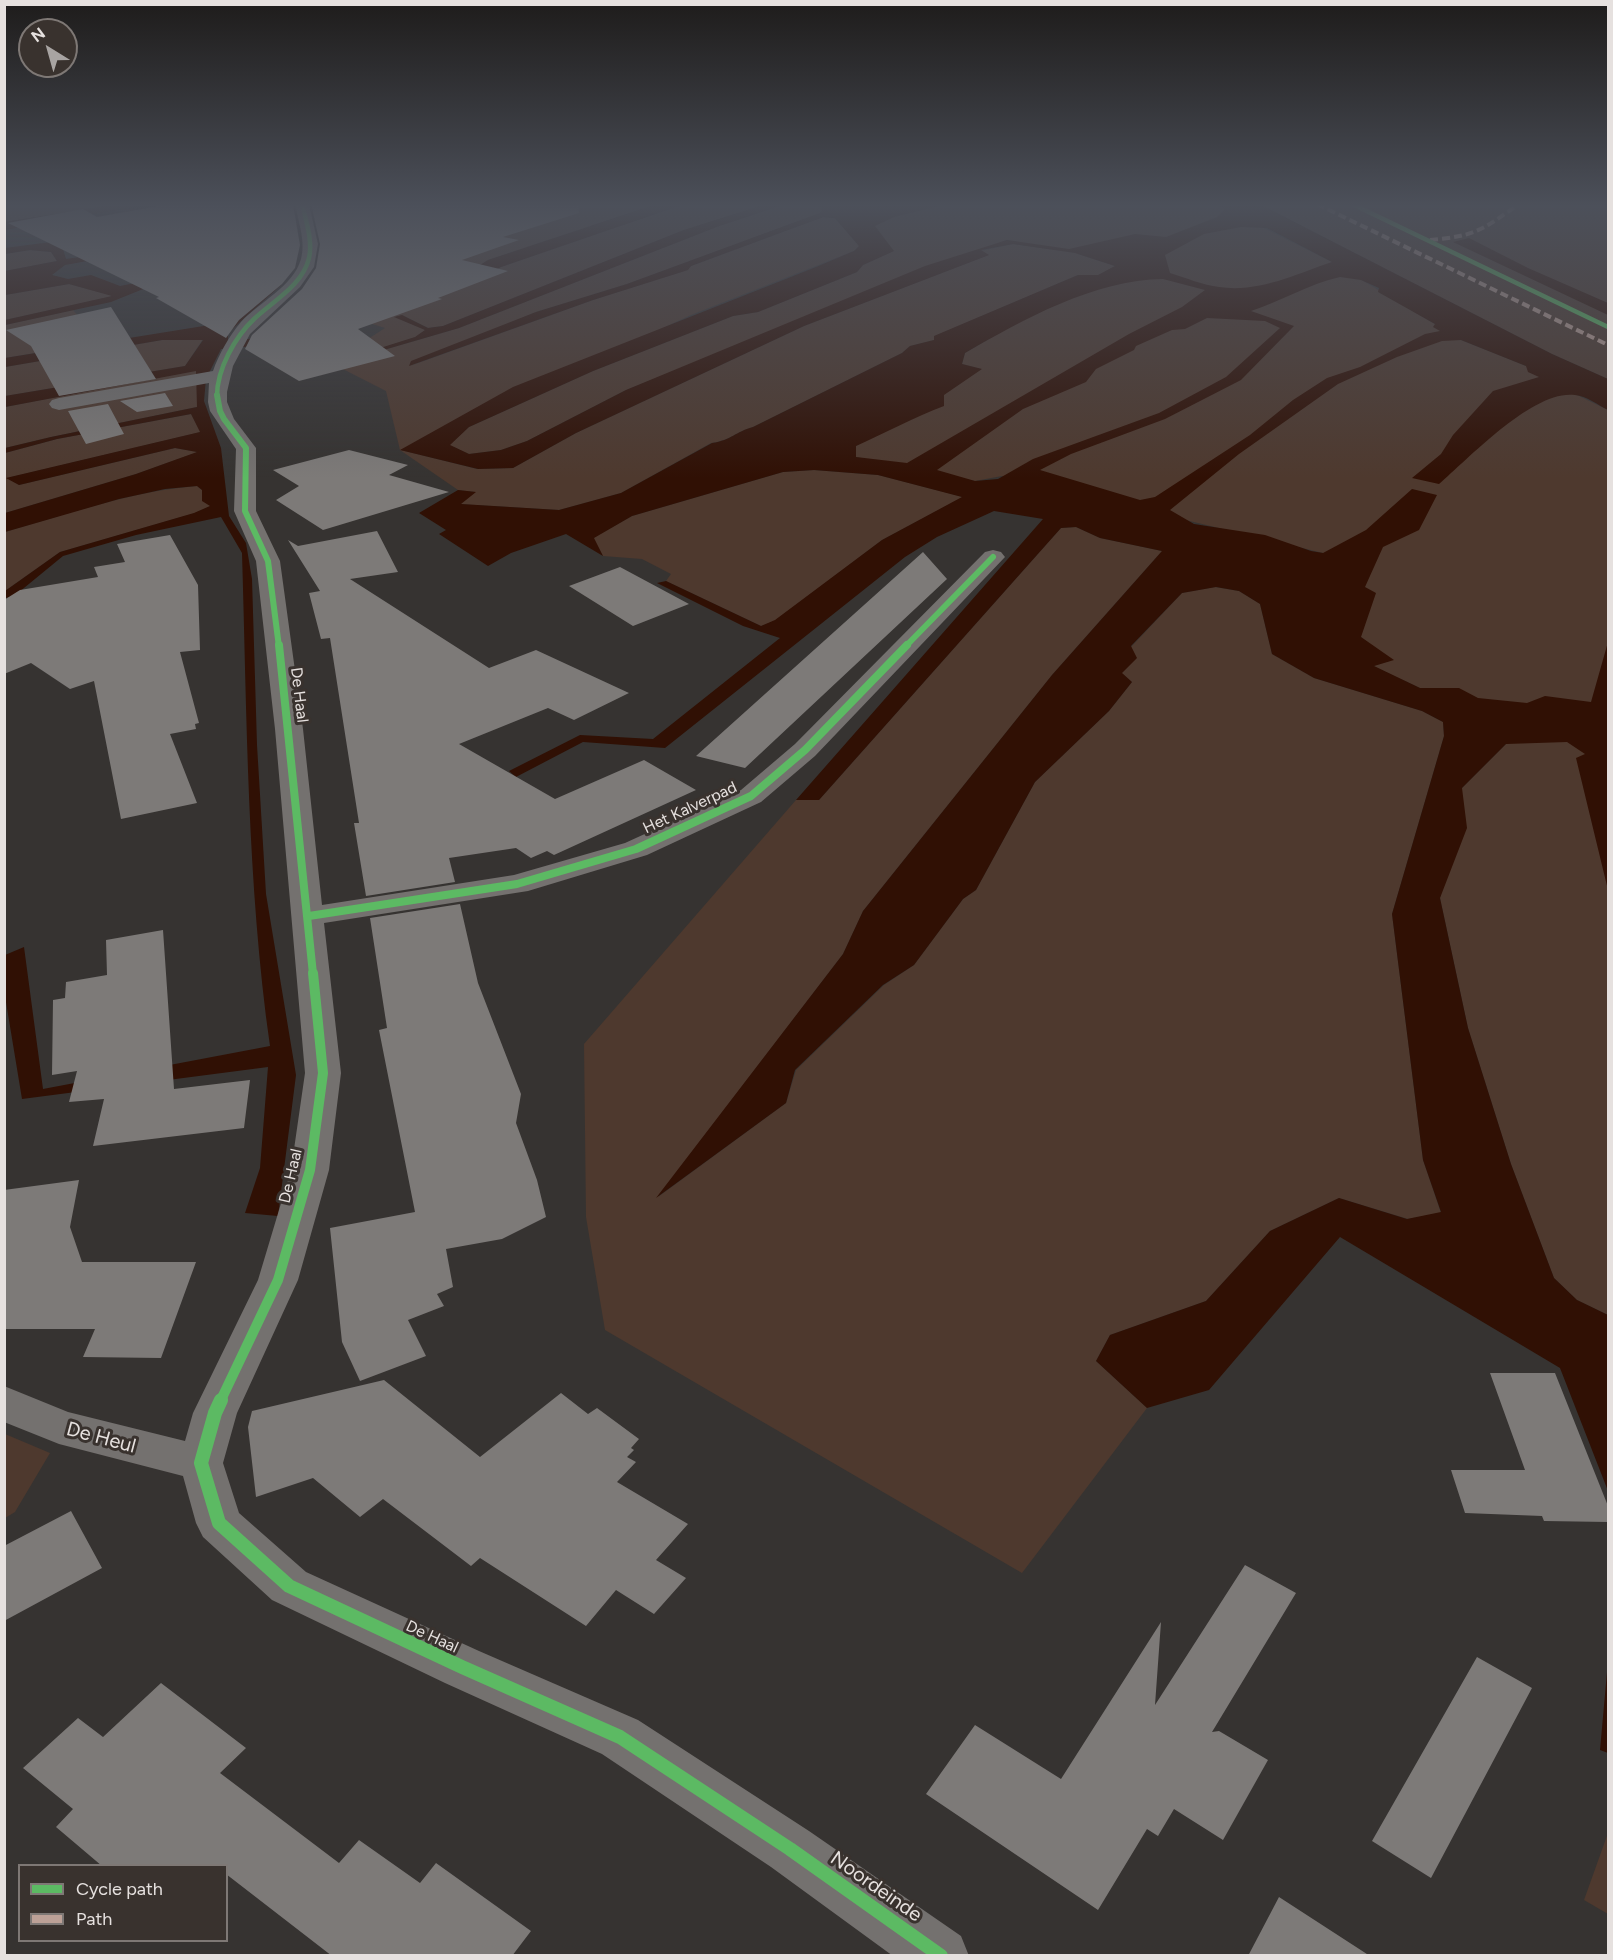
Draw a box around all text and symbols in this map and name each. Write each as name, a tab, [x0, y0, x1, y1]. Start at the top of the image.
north arrow	[18, 18, 78, 78]
text: N	[27, 24, 49, 46]
street label: De Haal	[286, 666, 312, 724]
street label: Het Kalverpad	[640, 778, 740, 838]
street label: De Haal	[275, 1147, 307, 1205]
street label: De Heul	[64, 1417, 138, 1459]
street label: De Haal	[403, 1617, 461, 1657]
street label: Noordeinde	[825, 1847, 927, 1927]
legend	[18, 1864, 228, 1942]
text: Cycle path	[76, 1878, 163, 1900]
text: Path	[76, 1908, 112, 1930]

